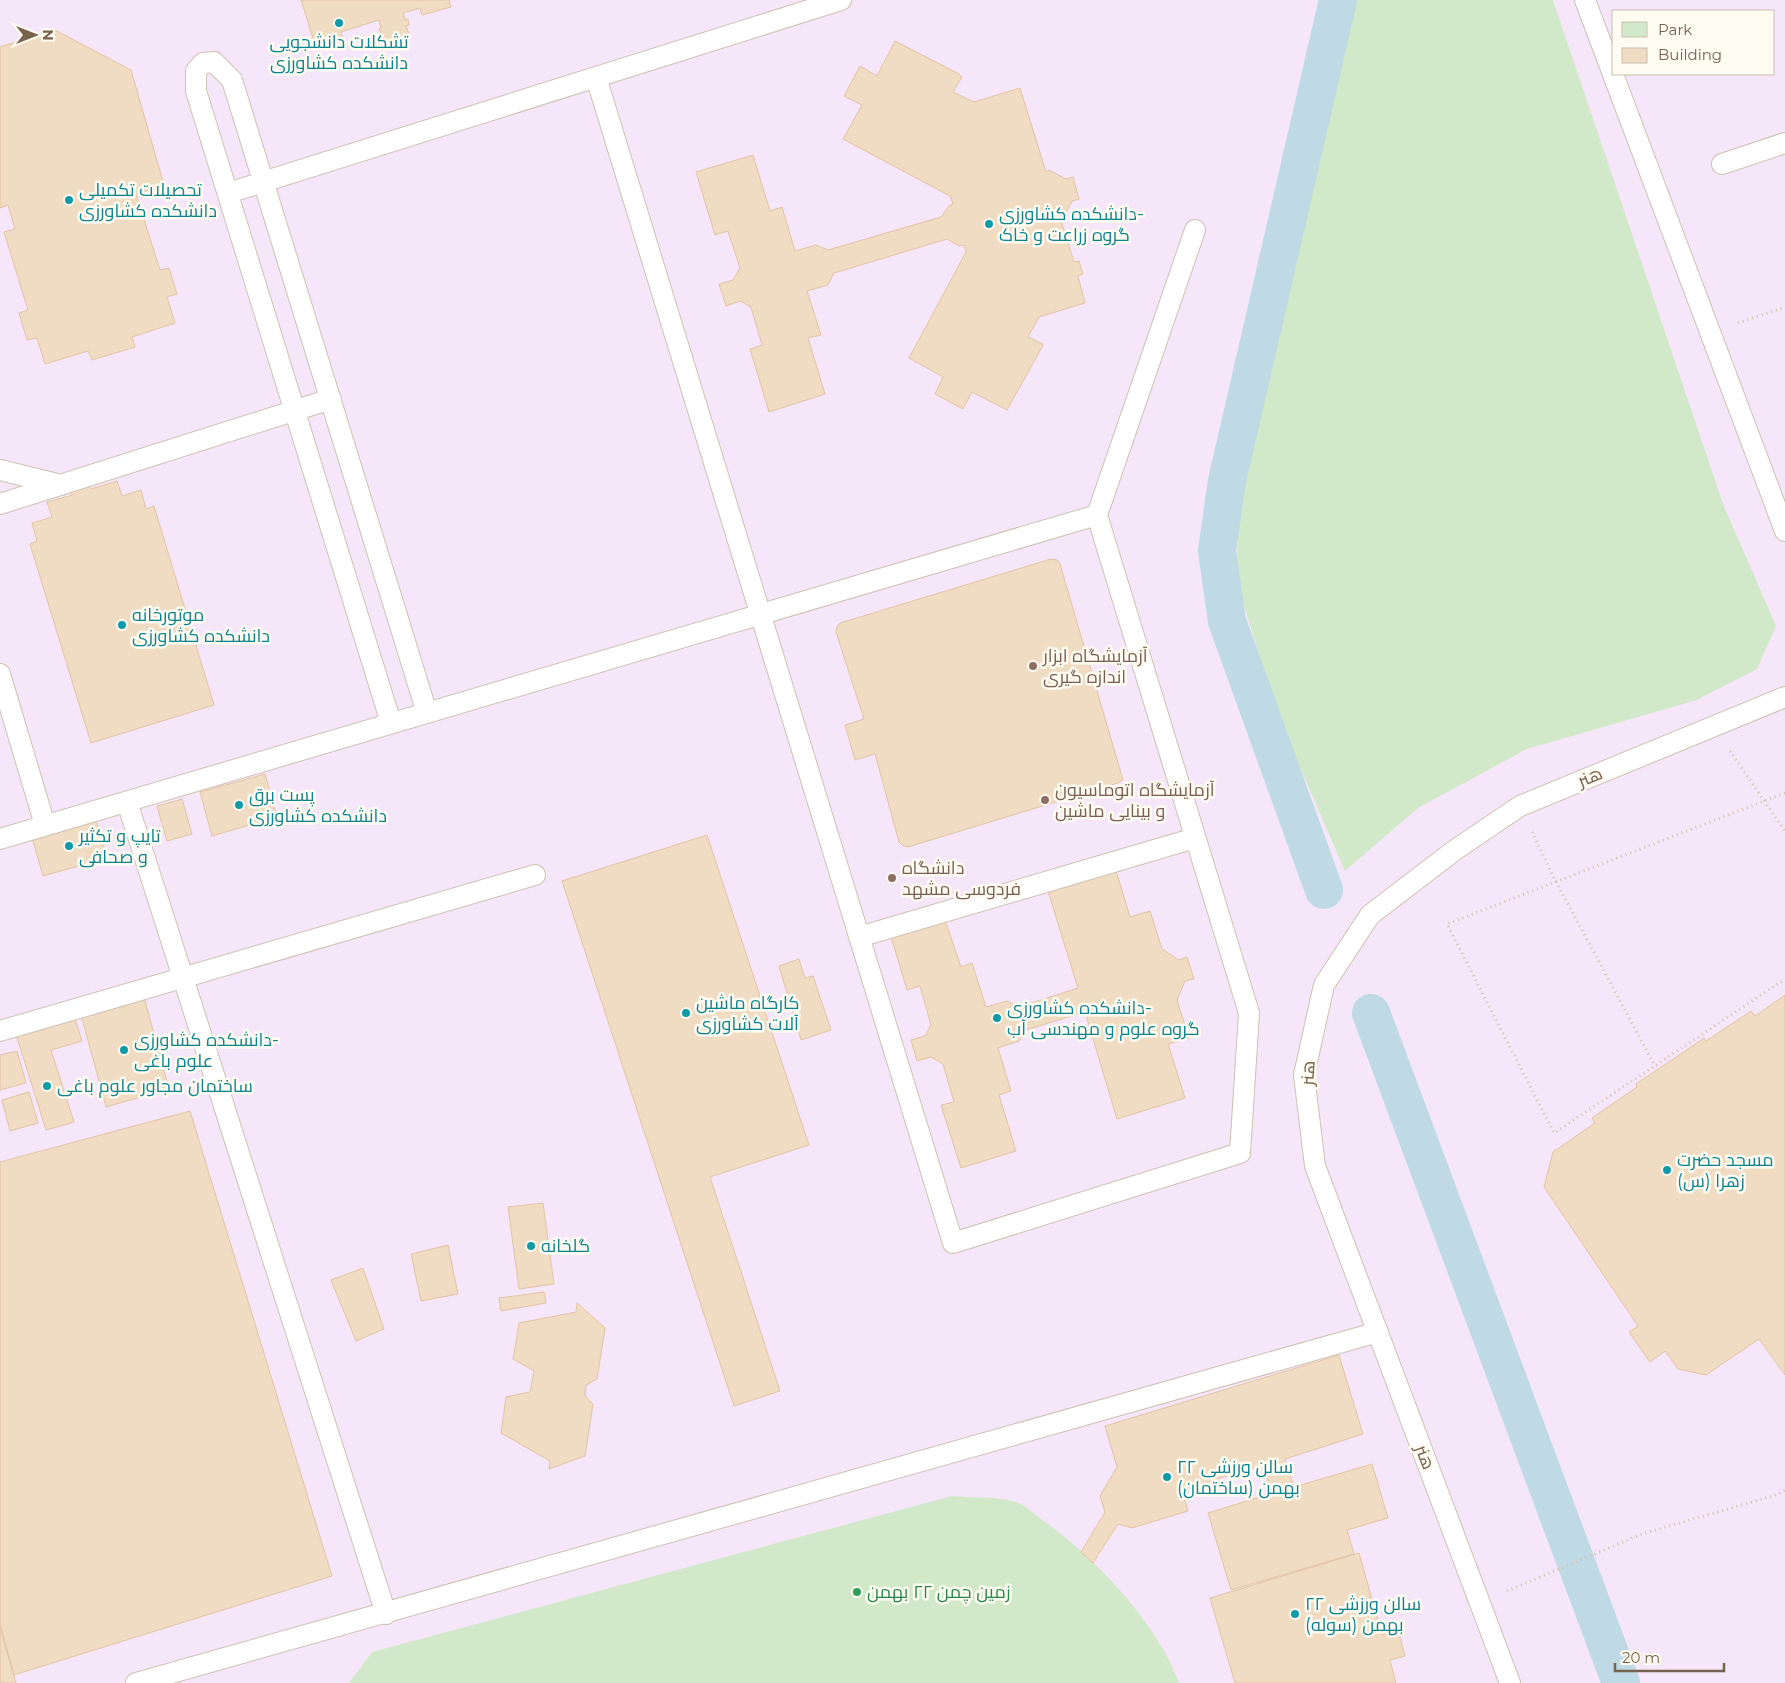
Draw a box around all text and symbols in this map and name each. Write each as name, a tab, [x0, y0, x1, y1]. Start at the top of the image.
north arrow	[10, 10, 60, 60]
legend	[1612, 10, 1775, 75]
marker: تشکلات دانشجویی دانشکده کشاورزی	[333, 17, 345, 29]
text: Park	[1658, 20, 1692, 39]
text: N	[39, 29, 57, 41]
place label: تشکلات دانشجویی دانشکده کشاورزی	[270, 31, 409, 74]
text: Building	[1658, 45, 1722, 64]
place label: تحصیلات تکمیلی دانشکده کشاورزی	[79, 179, 217, 222]
marker: تحصیلات تکمیلی دانشکده کشاورزی	[63, 194, 75, 206]
place label: دانشکده کشاورزی- گروه زراعت و خاک	[999, 203, 1144, 246]
marker: دانشکده کشاورزی- گروه زراعت و خاک	[983, 218, 995, 230]
place label: موتورخانه دانشکده کشاورزی	[132, 604, 270, 647]
marker: موتورخانه دانشکده کشاورزی	[116, 619, 128, 631]
place label: آزمایشگاه ابزار اندازه گیری	[1042, 645, 1148, 688]
marker: آزمایشگاه ابزار اندازه گیری	[1027, 660, 1039, 672]
street label: هنر	[1573, 762, 1606, 792]
place label: آزمایشگاه اتوماسیون و بینایی ماشین	[1055, 779, 1215, 822]
place label: پست برق دانشکده کشاورزی	[249, 784, 387, 827]
marker: آزمایشگاه اتوماسیون و بینایی ماشین	[1039, 794, 1051, 806]
marker: پست برق دانشکده کشاورزی	[233, 799, 245, 811]
place label: تایپ و تکثیر و صحافی	[78, 825, 161, 868]
marker: تایپ و تکثیر و صحافی	[63, 840, 75, 852]
place label: دانشگاه فردوسی مشهد	[902, 857, 1021, 900]
marker: دانشگاه فردوسی مشهد	[886, 872, 898, 884]
place label: کارگاه ماشین آلات کشاورزی	[696, 992, 800, 1035]
place label: دانشکده کشاورزی- گروه علوم و مهندسی آب	[1007, 997, 1200, 1041]
marker: کارگاه ماشین آلات کشاورزی	[680, 1007, 692, 1019]
marker: دانشکده کشاورزی- گروه علوم و مهندسی آب	[991, 1012, 1003, 1024]
place label: دانشکده کشاورزی- علوم باغی	[134, 1029, 279, 1073]
marker: دانشکده کشاورزی- علوم باغی	[118, 1044, 130, 1056]
street label: هنر	[1296, 1060, 1320, 1087]
place label: ساختمان مجاور علوم باغی	[57, 1075, 253, 1098]
marker: ساختمان مجاور علوم باغی	[41, 1080, 53, 1092]
place label: مسجد حضرت زهرا (س)	[1677, 1149, 1774, 1192]
marker: مسجد حضرت زهرا (س)	[1661, 1164, 1673, 1176]
place label: گلخانه	[541, 1235, 590, 1257]
marker: گلخانه	[525, 1240, 537, 1252]
street label: هنر	[1410, 1440, 1440, 1473]
place label: سالن ورزشی ۲۲ بهمن (ساختمان)	[1177, 1456, 1300, 1499]
marker: سالن ورزشی ۲۲ بهمن (ساختمان)	[1161, 1471, 1173, 1483]
place label: زمین چمن ۲۲ بهمن	[867, 1581, 1010, 1604]
marker: زمین چمن ۲۲ بهمن	[851, 1586, 863, 1598]
place label: سالن ورزشی ۲۲ بهمن (سوله)	[1305, 1593, 1421, 1636]
marker: سالن ورزشی ۲۲ بهمن (سوله)	[1289, 1608, 1301, 1620]
scale bar	[1615, 1640, 1724, 1672]
text: 20 m	[1622, 1648, 1660, 1667]

